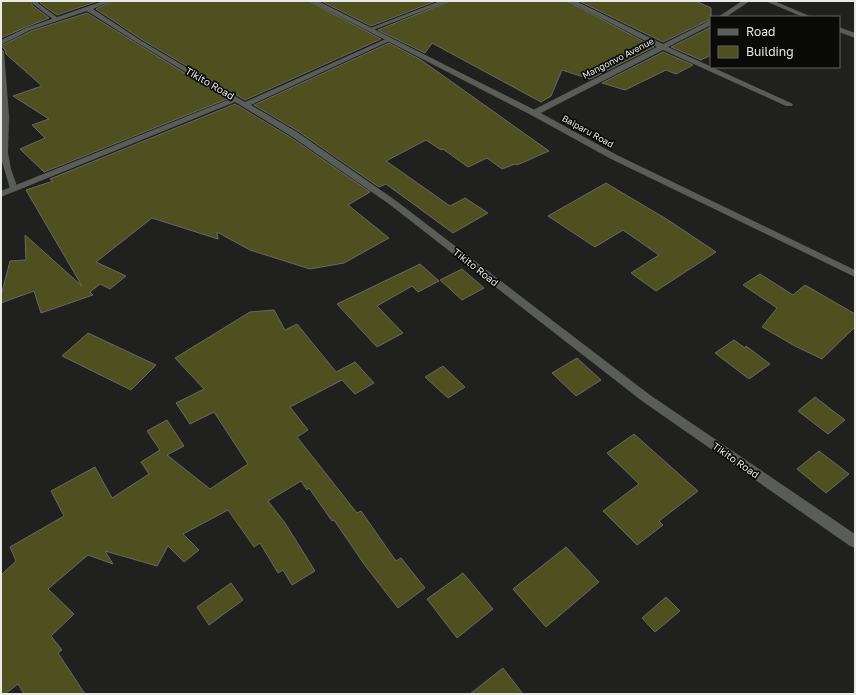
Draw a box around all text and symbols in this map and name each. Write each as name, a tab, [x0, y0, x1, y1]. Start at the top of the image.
legend	[710, 16, 840, 68]
text: Road	[746, 24, 775, 39]
street label: Mangonvo Avenue	[580, 35, 656, 81]
text: Building	[746, 44, 794, 59]
street label: Tikito Road	[184, 64, 236, 102]
street label: Baiparu Road	[560, 112, 616, 150]
street label: Tikito Road	[451, 246, 501, 288]
street label: Tikito Road	[710, 440, 762, 480]

